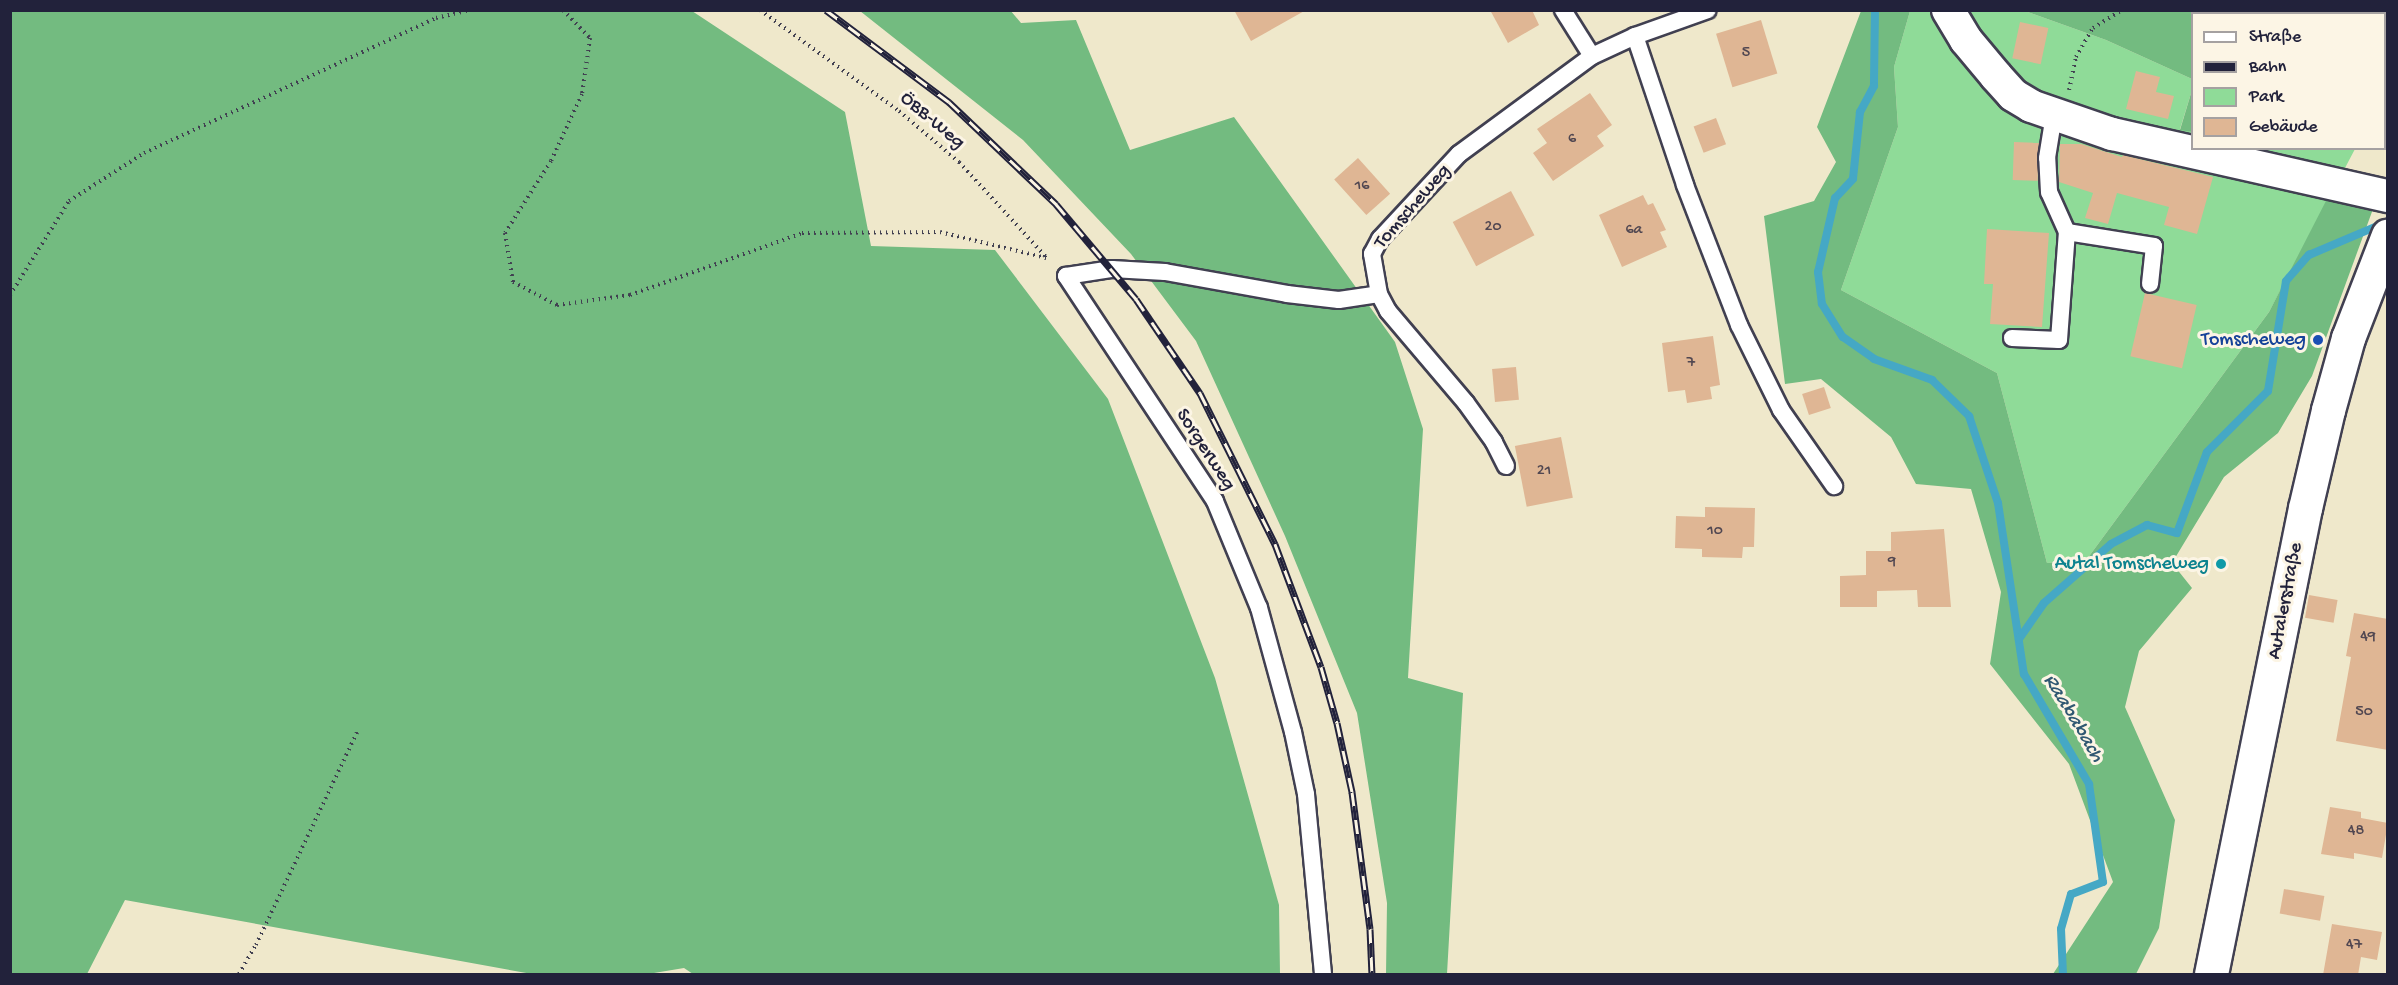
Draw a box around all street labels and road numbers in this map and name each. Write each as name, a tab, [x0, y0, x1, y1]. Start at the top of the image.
street label: ÖBB-Weg	[895, 87, 969, 155]
street label: Tomscheweg	[1370, 160, 1456, 254]
street label: Sorgerweg	[1170, 405, 1240, 495]
street label: Autalerstraße	[2263, 541, 2309, 661]

